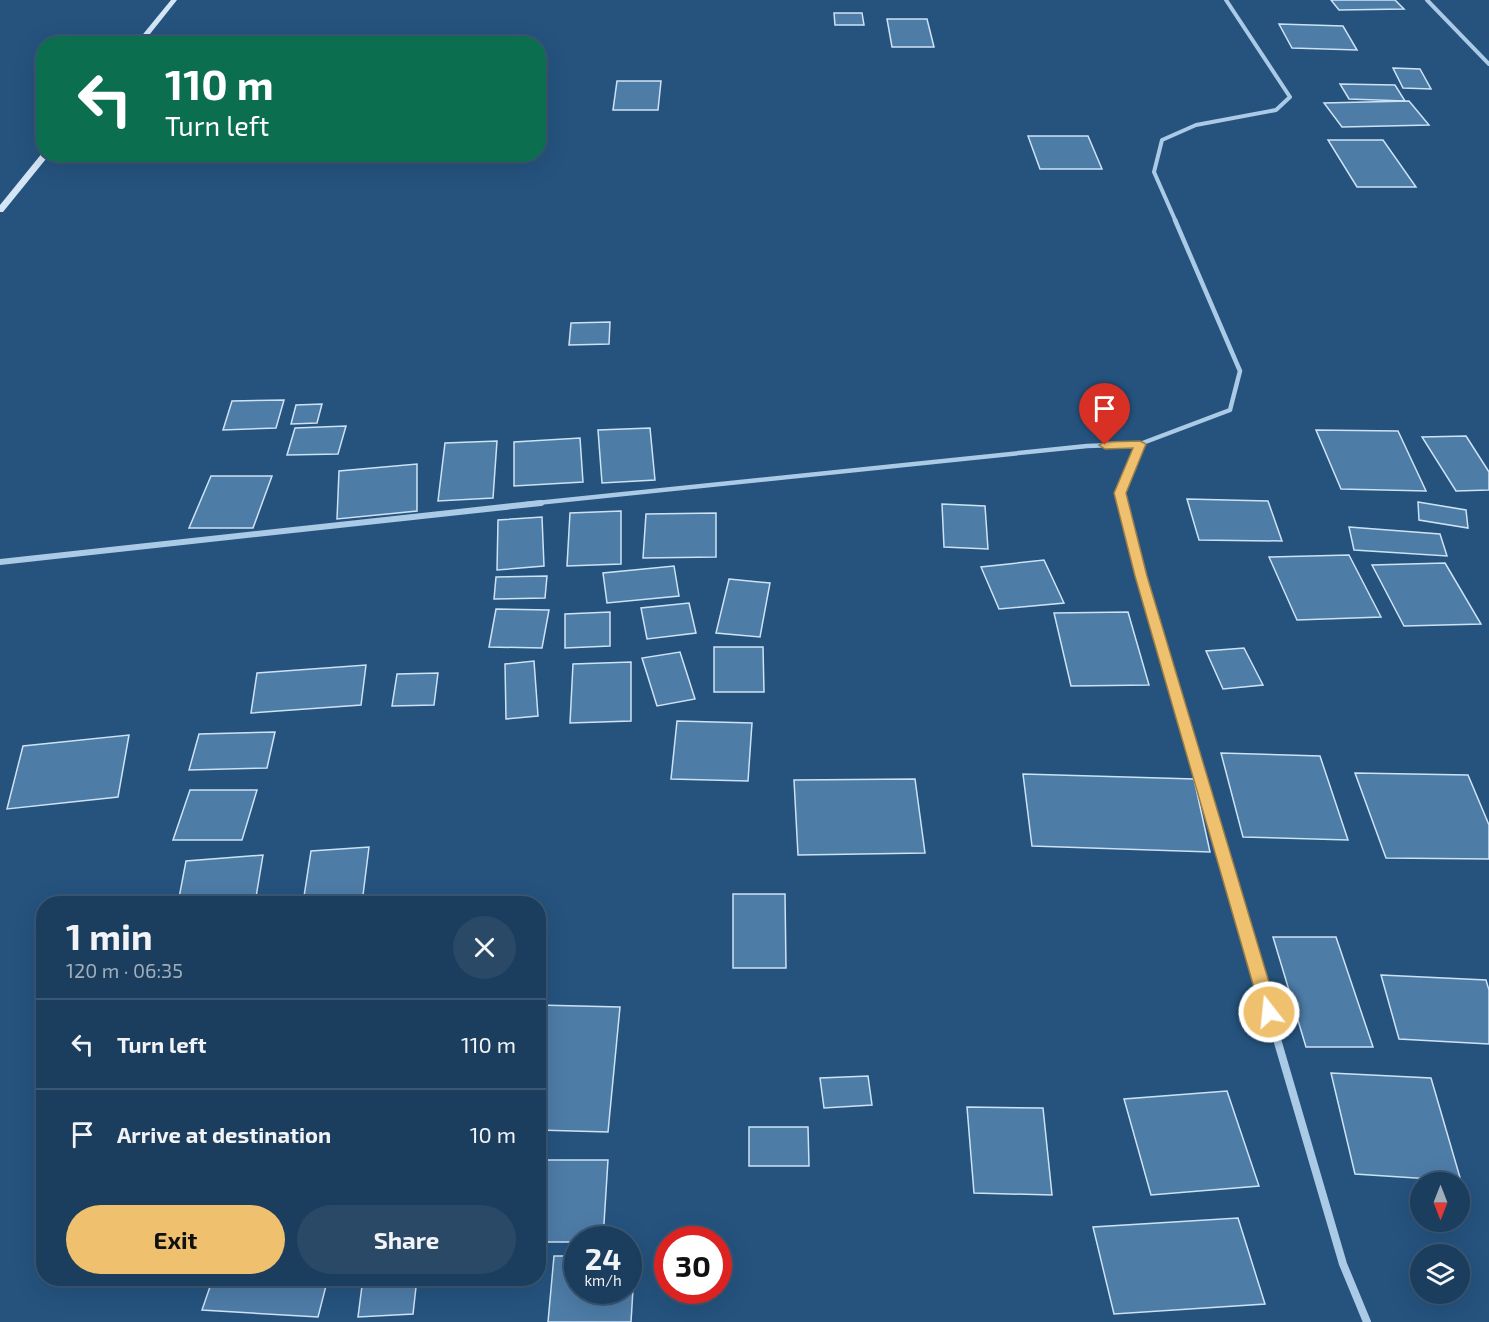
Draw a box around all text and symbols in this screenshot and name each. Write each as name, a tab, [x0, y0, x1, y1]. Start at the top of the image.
text: 110 m	[165, 58, 274, 108]
icon: left	[66, 60, 144, 138]
text: Turn left	[165, 109, 269, 141]
pin	[1079, 383, 1130, 445]
icon: arrive	[1088, 392, 1121, 425]
text: 1 min	[66, 914, 153, 957]
button: close	[453, 916, 516, 979]
text: 120 m · 06:35	[66, 958, 183, 982]
position arrow	[1237, 980, 1301, 1044]
icon: left	[66, 1028, 99, 1061]
text: Turn left	[117, 1031, 206, 1057]
text: 110 m	[461, 1031, 516, 1057]
icon: arrive	[66, 1118, 99, 1151]
text: Arrive at destination	[117, 1121, 331, 1147]
text: 10 m	[470, 1121, 516, 1147]
north arrow	[1410, 1172, 1470, 1232]
map controls	[1410, 1172, 1470, 1304]
button: Exit	[66, 1205, 285, 1274]
button: Share	[297, 1205, 516, 1274]
speed limit sign: 30	[654, 1226, 732, 1304]
text: 24	[585, 1240, 621, 1276]
button: layers	[1410, 1244, 1470, 1304]
text: km/h	[584, 1271, 622, 1289]

